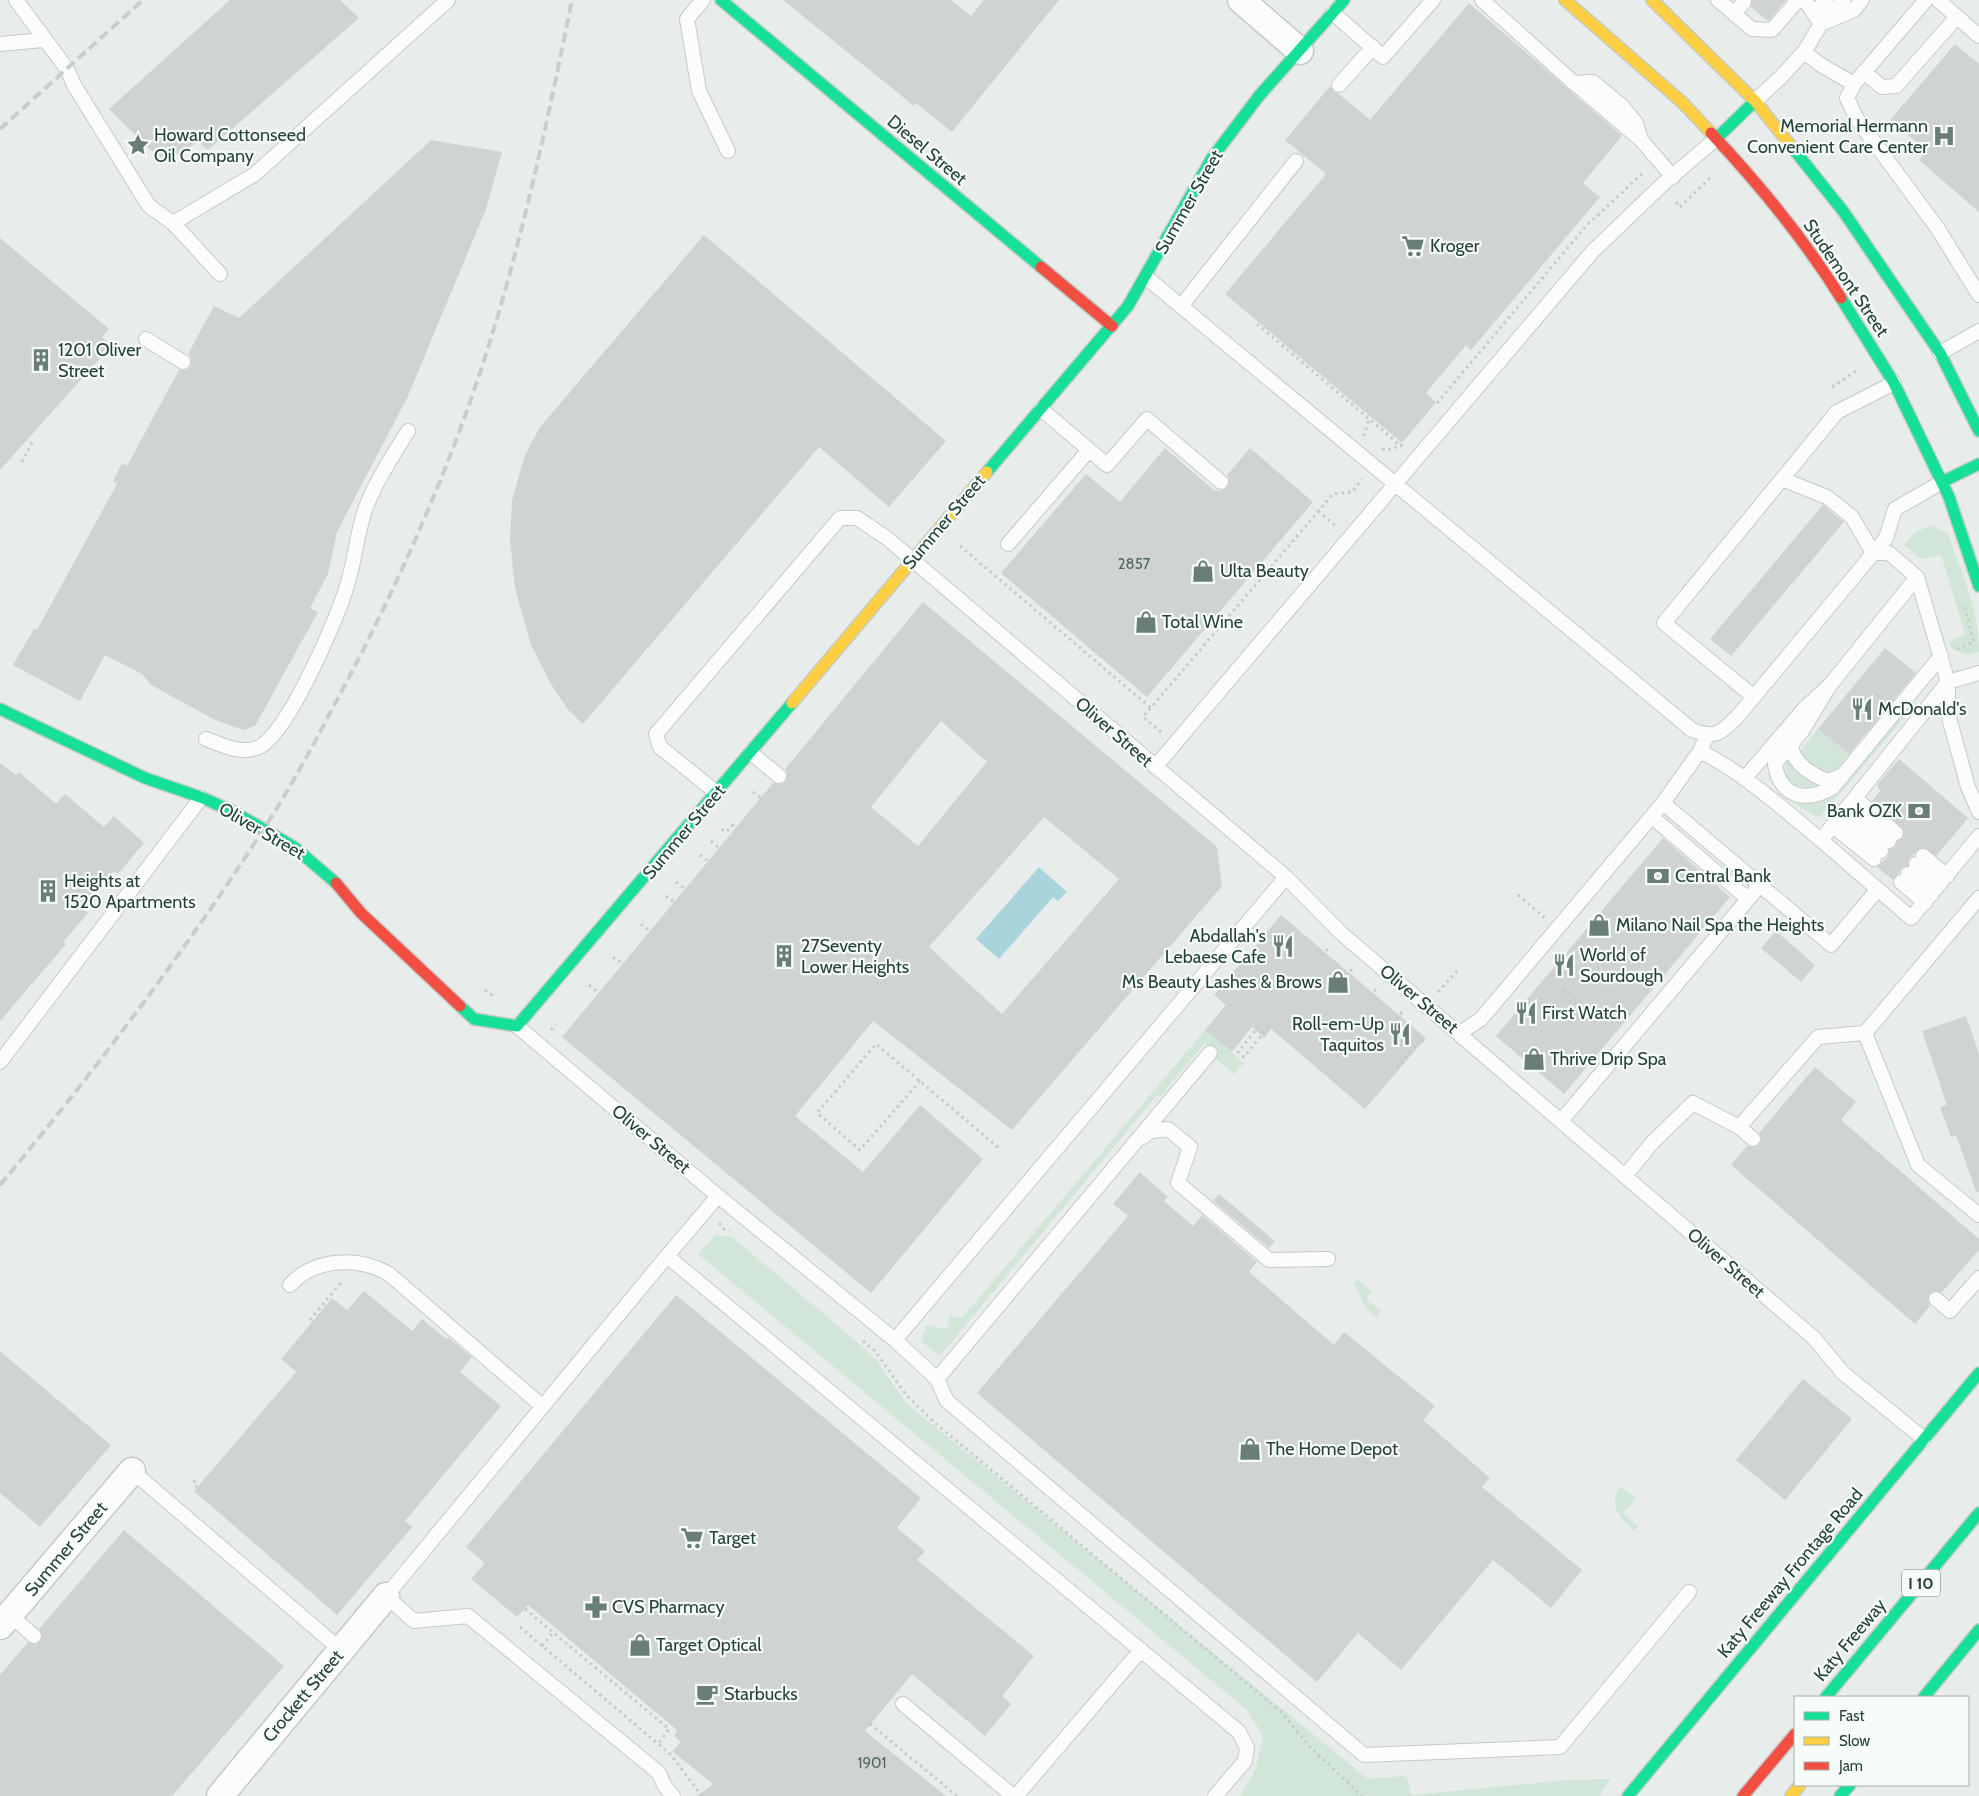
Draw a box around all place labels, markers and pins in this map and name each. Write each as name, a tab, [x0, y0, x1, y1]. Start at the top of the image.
place label: Memorial Hermann Convenient Care Center	[1747, 115, 1928, 158]
hospital icon: Memorial Hermann Convenient Care Center	[1931, 123, 1957, 149]
place label: Howard Cottonseed Oil Company	[154, 124, 306, 167]
place icon: Howard Cottonseed Oil Company	[125, 132, 151, 158]
supermarket icon: Kroger	[1400, 233, 1426, 259]
place label: Kroger	[1430, 235, 1480, 257]
place label: 1201 Oliver Street	[58, 339, 142, 382]
building icon: 1201 Oliver Street	[28, 347, 54, 373]
shop icon: Ulta Beauty	[1190, 558, 1216, 584]
place label: Ulta Beauty	[1220, 560, 1309, 582]
shop icon: Total Wine	[1133, 609, 1159, 635]
place label: Total Wine	[1162, 611, 1243, 633]
restaurant icon: McDonald's	[1849, 696, 1875, 722]
place label: McDonald's	[1878, 698, 1966, 720]
bank icon: Bank OZK	[1906, 798, 1932, 824]
place label: Bank OZK	[1827, 800, 1903, 822]
bank icon: Central Bank	[1645, 863, 1671, 889]
place label: Central Bank	[1675, 865, 1772, 887]
place label: Heights at 1520 Apartments	[64, 870, 196, 913]
building icon: Heights at 1520 Apartments	[35, 878, 61, 904]
shop icon: Milano Nail Spa the Heights	[1586, 912, 1612, 938]
place label: Milano Nail Spa the Heights	[1616, 914, 1824, 936]
place label: Abdallah's Lebaese Cafe	[1165, 925, 1266, 968]
restaurant icon: Abdallah's Lebaese Cafe	[1270, 933, 1296, 959]
place label: 27Seventy Lower Heights	[801, 935, 909, 978]
building icon: 27Seventy Lower Heights	[771, 943, 797, 969]
place label: World of Sourdough	[1580, 944, 1663, 987]
restaurant icon: World of Sourdough	[1551, 952, 1577, 978]
shop icon: Ms Beauty Lashes & Brows	[1325, 969, 1351, 995]
place label: Ms Beauty Lashes & Brows	[1122, 971, 1322, 993]
restaurant icon: First Watch	[1513, 1000, 1539, 1026]
place label: First Watch	[1542, 1002, 1627, 1024]
place label: Roll-em-Up Taquitos	[1292, 1013, 1384, 1056]
restaurant icon: Roll-em-Up Taquitos	[1387, 1021, 1413, 1047]
shop icon: Thrive Drip Spa	[1521, 1046, 1547, 1072]
place label: Thrive Drip Spa	[1550, 1048, 1667, 1070]
shop icon: The Home Depot	[1237, 1436, 1263, 1462]
place label: The Home Depot	[1266, 1438, 1398, 1460]
supermarket icon: Target	[679, 1525, 705, 1551]
place label: Target	[709, 1527, 756, 1549]
pharmacy icon: CVS Pharmacy	[583, 1594, 609, 1620]
place label: CVS Pharmacy	[612, 1596, 725, 1618]
shop icon: Target Optical	[627, 1632, 653, 1658]
place label: Target Optical	[656, 1634, 762, 1656]
cafe icon: Starbucks	[694, 1681, 720, 1707]
place label: Starbucks	[724, 1683, 798, 1705]

